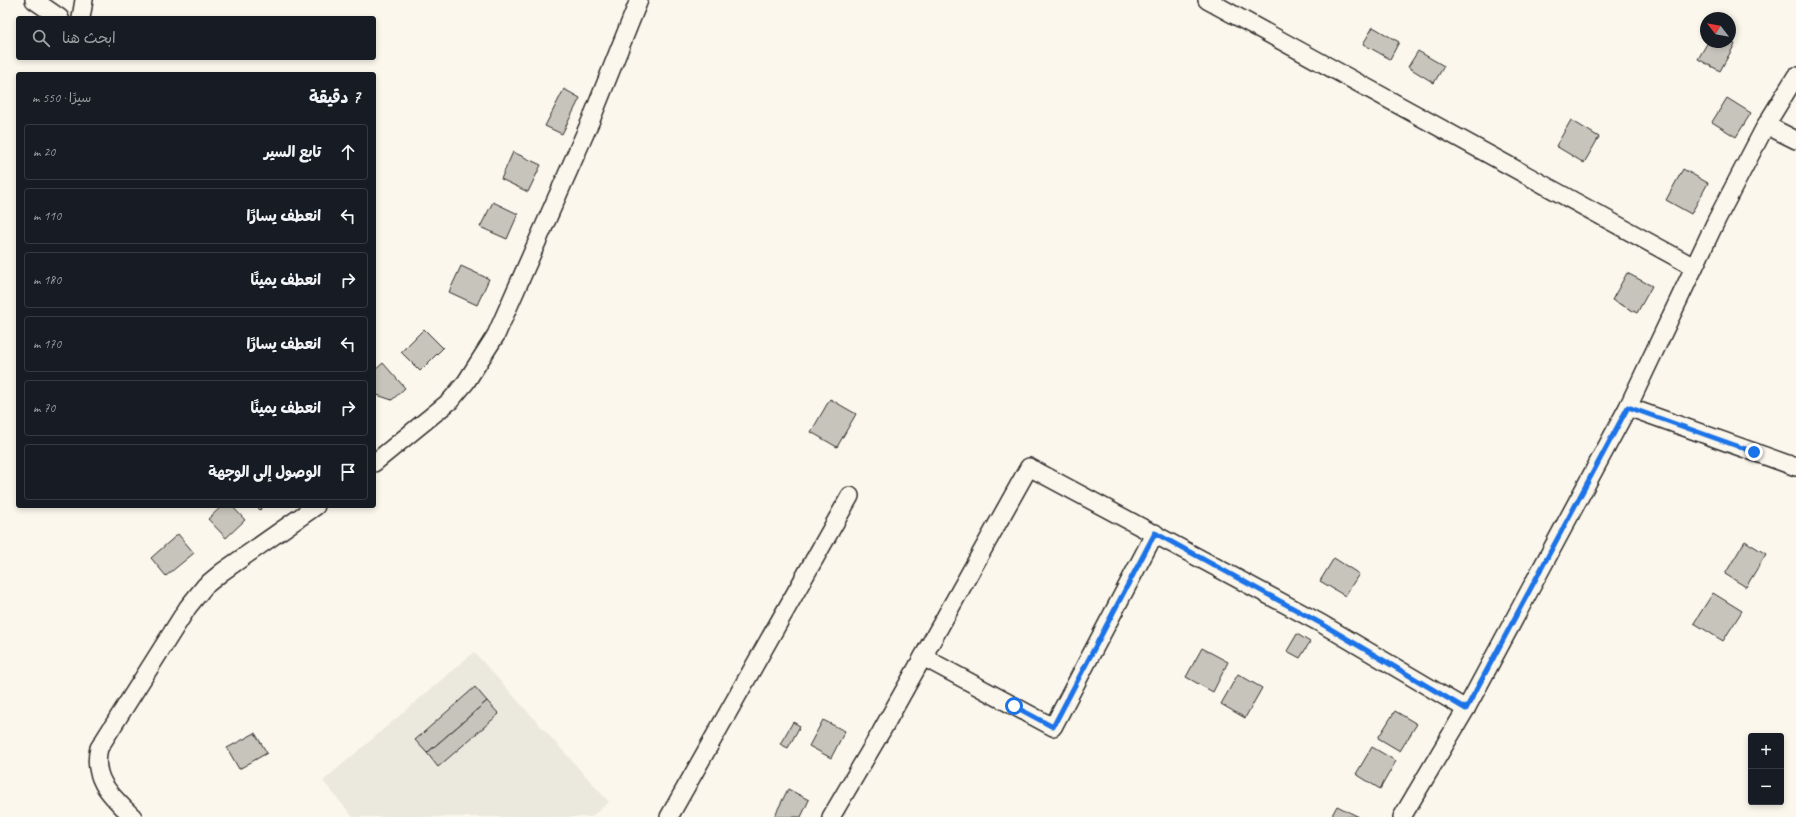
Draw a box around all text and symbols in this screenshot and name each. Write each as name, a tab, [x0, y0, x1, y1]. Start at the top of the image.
north arrow	[1700, 12, 1736, 48]
search box	[16, 16, 376, 60]
icon: search	[30, 27, 52, 49]
text: ابحث هنا	[62, 29, 116, 48]
text: 7 دقيقة	[309, 87, 360, 108]
text: سيرًا · 550 m	[32, 90, 91, 106]
icon: ahead	[337, 141, 359, 163]
text: تابع السير	[264, 143, 321, 162]
text: 20 m	[33, 144, 55, 160]
icon: left	[337, 205, 359, 227]
text: انعطف يسارًا	[246, 207, 321, 226]
text: 110 m	[33, 208, 61, 224]
icon: right	[337, 269, 359, 291]
text: انعطف يمينًا	[250, 271, 321, 290]
text: 180 m	[33, 272, 61, 288]
icon: left	[337, 333, 359, 355]
text: انعطف يسارًا	[246, 335, 321, 354]
text: 170 m	[33, 336, 61, 352]
icon: right	[337, 397, 359, 419]
text: انعطف يمينًا	[250, 399, 321, 418]
text: 70 m	[33, 400, 55, 416]
route end	[1745, 443, 1763, 461]
icon: arrive	[337, 461, 359, 483]
text: الوصول إلى الوجهة	[208, 463, 321, 482]
route start	[1005, 697, 1023, 715]
map controls	[1748, 733, 1784, 805]
button: +	[1748, 733, 1784, 769]
button: −	[1748, 769, 1784, 805]

